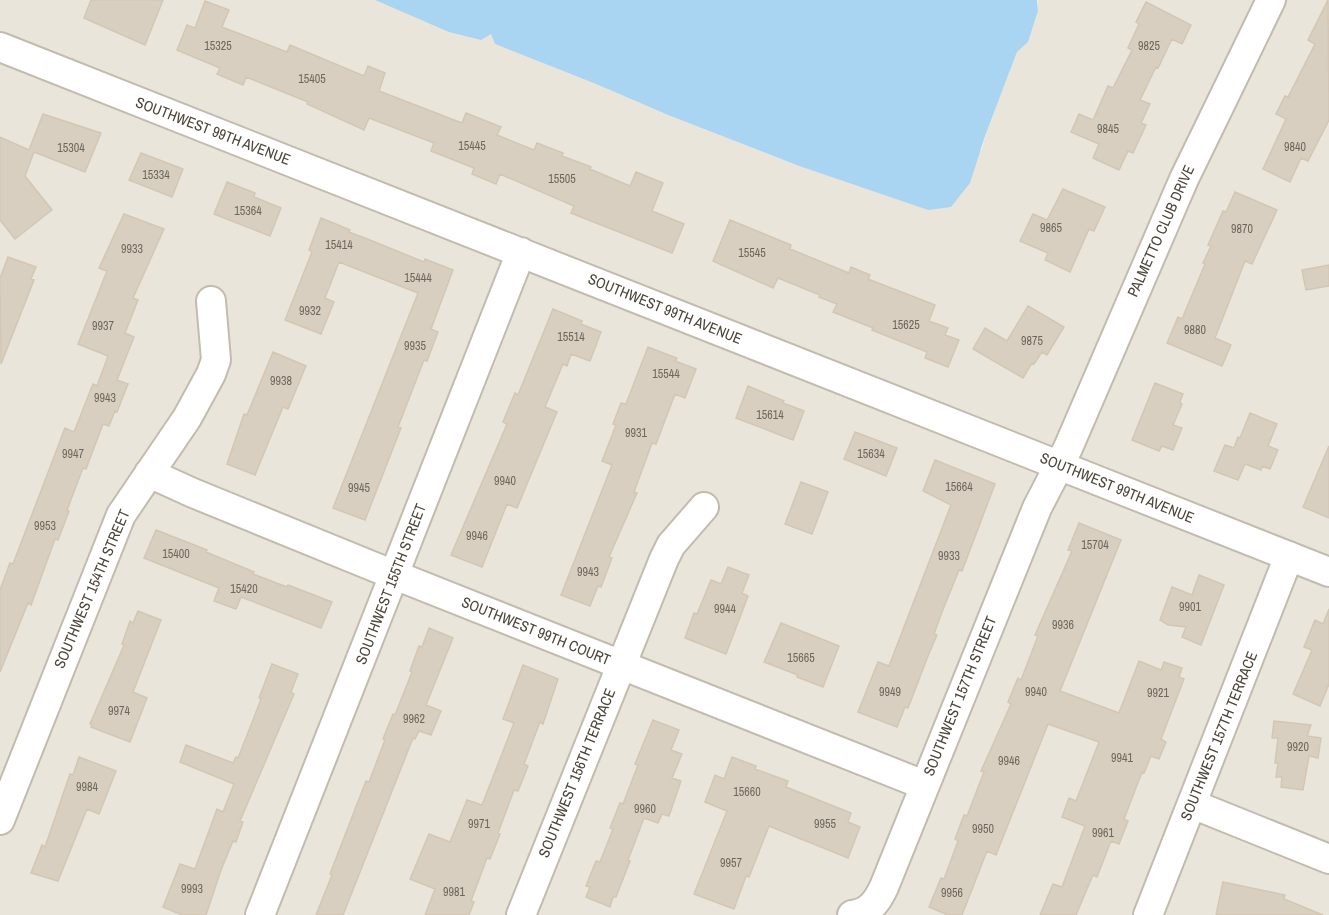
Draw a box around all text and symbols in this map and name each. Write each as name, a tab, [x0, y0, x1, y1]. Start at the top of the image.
house number: 15325	[204, 38, 232, 54]
house number: 9825	[1138, 38, 1160, 54]
house number: 15405	[298, 71, 326, 87]
street label: SOUTHWEST 99TH AVENUE	[133, 91, 294, 170]
house number: 9845	[1097, 121, 1119, 137]
house number: 15445	[458, 138, 486, 154]
house number: 9840	[1284, 139, 1306, 155]
house number: 15304	[57, 140, 85, 156]
street label: PALMETTO CLUB DRIVE	[1122, 161, 1199, 300]
house number: 15334	[142, 167, 170, 183]
house number: 15505	[548, 171, 576, 187]
house number: 15364	[234, 203, 262, 219]
house number: 9865	[1040, 220, 1062, 236]
house number: 9870	[1231, 221, 1253, 237]
house number: 15414	[325, 237, 353, 253]
house number: 9933	[121, 241, 143, 257]
house number: 15545	[738, 245, 766, 261]
street label: SOUTHWEST 99TH AVENUE	[585, 268, 745, 349]
house number: 15444	[404, 270, 432, 286]
house number: 9932	[299, 303, 321, 319]
house number: 15625	[892, 317, 920, 333]
house number: 9937	[92, 318, 114, 334]
house number: 9880	[1184, 322, 1206, 338]
house number: 15514	[557, 329, 585, 345]
house number: 9875	[1021, 333, 1043, 349]
house number: 9935	[404, 338, 426, 354]
house number: 15544	[652, 366, 680, 382]
house number: 9938	[270, 373, 292, 389]
house number: 9943	[94, 390, 116, 406]
house number: 15614	[756, 407, 784, 423]
house number: 9931	[625, 425, 647, 441]
house number: 9947	[62, 446, 84, 462]
house number: 15634	[857, 446, 885, 462]
street label: SOUTHWEST 99TH AVENUE	[1037, 447, 1197, 528]
house number: 9940	[494, 473, 516, 489]
house number: 15664	[945, 479, 973, 495]
house number: 9945	[348, 480, 370, 496]
street label: SOUTHWEST 155TH STREET	[350, 500, 431, 667]
street label: SOUTHWEST 154TH STREET	[49, 506, 135, 671]
house number: 9953	[34, 518, 56, 534]
house number: 9946	[466, 528, 488, 544]
house number: 15704	[1081, 537, 1109, 553]
house number: 15400	[162, 546, 190, 562]
house number: 9933	[938, 548, 960, 564]
house number: 9943	[577, 564, 599, 580]
house number: 15420	[230, 581, 258, 597]
street label: SOUTHWEST 99TH COURT	[459, 591, 614, 670]
house number: 9901	[1179, 599, 1201, 615]
house number: 9944	[714, 601, 736, 617]
street label: SOUTHWEST 157TH STREET	[918, 612, 1001, 779]
house number: 9936	[1052, 617, 1074, 633]
street label: SOUTHWEST 157TH TERRACE	[1175, 648, 1262, 824]
house number: 15665	[787, 650, 815, 666]
house number: 9949	[879, 684, 901, 700]
house number: 9940	[1025, 684, 1047, 700]
street label: SOUTHWEST 156TH TERRACE	[533, 685, 620, 861]
house number: 9921	[1147, 685, 1169, 701]
house number: 9974	[108, 703, 130, 719]
house number: 9962	[403, 711, 425, 727]
house number: 9920	[1287, 739, 1309, 755]
house number: 9941	[1111, 750, 1133, 766]
house number: 9946	[998, 753, 1020, 769]
house number: 9984	[76, 779, 98, 795]
house number: 15660	[733, 784, 761, 800]
house number: 9960	[634, 801, 656, 817]
house number: 9971	[468, 816, 490, 832]
house number: 9955	[814, 816, 836, 832]
house number: 9950	[972, 821, 994, 837]
house number: 9961	[1092, 825, 1114, 841]
house number: 9957	[720, 855, 742, 871]
house number: 9993	[181, 881, 203, 897]
house number: 9981	[443, 884, 465, 900]
house number: 9956	[941, 885, 963, 901]

